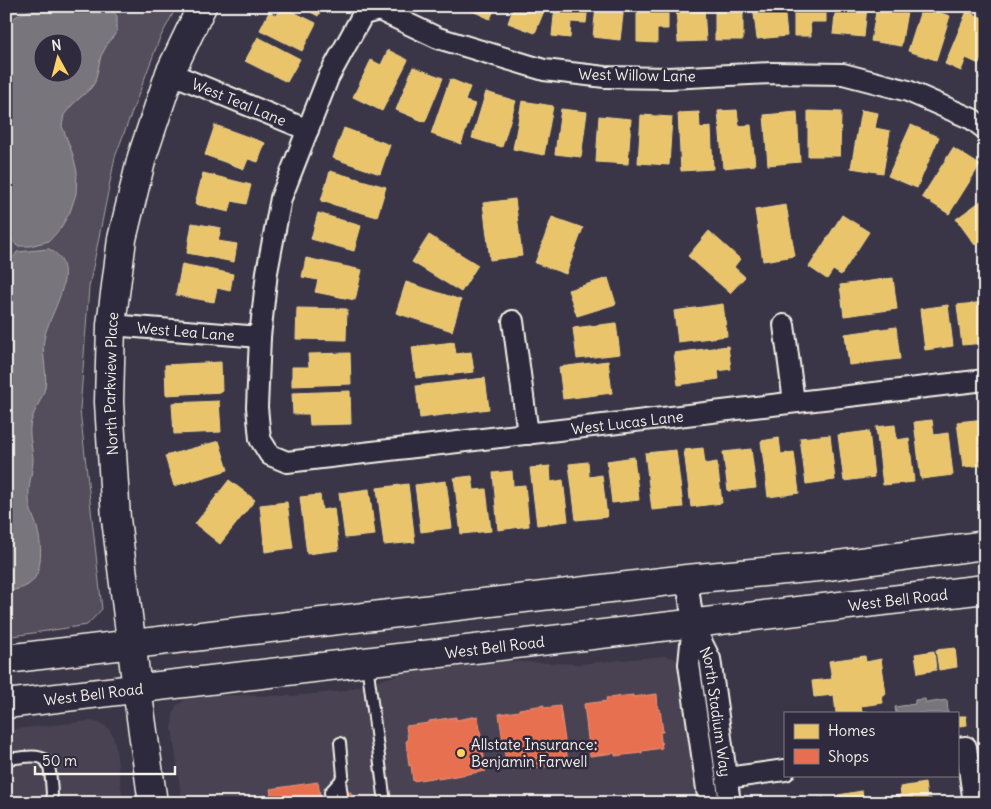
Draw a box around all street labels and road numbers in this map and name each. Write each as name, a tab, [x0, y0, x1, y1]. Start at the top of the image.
street label: West Willow Lane	[578, 64, 696, 86]
street label: West Teal Lane	[189, 74, 289, 130]
street label: North Parkview Place	[99, 311, 122, 456]
street label: West Lea Lane	[136, 318, 235, 344]
street label: West Lucas Lane	[570, 406, 685, 438]
street label: West Bell Road	[847, 584, 949, 615]
street label: West Bell Road	[444, 631, 546, 662]
street label: North Stadium Way	[696, 643, 736, 778]
street label: West Bell Road	[43, 678, 144, 709]

